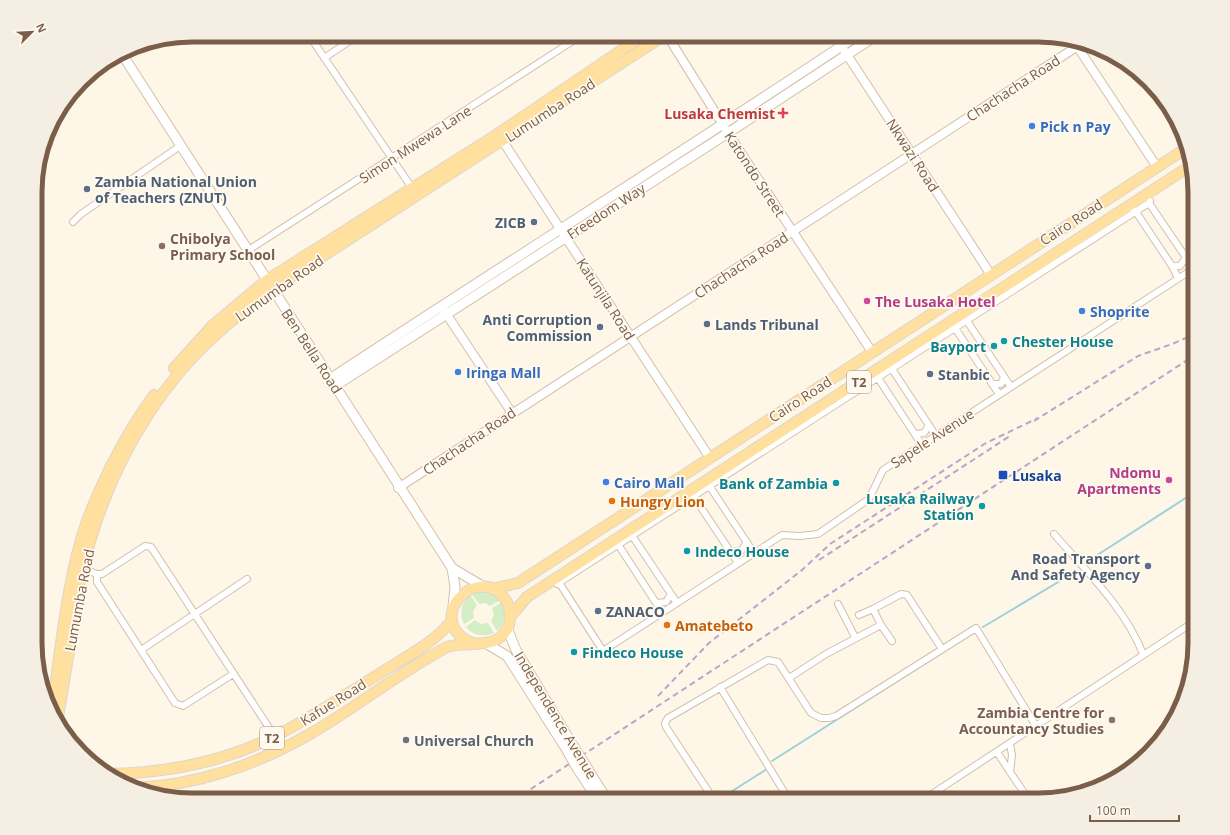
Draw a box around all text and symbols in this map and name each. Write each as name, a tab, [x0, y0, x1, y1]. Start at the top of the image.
north arrow	[12, 12, 52, 52]
text: N	[33, 21, 50, 35]
street label: Chachacha Road	[962, 51, 1064, 125]
street label: Lumumba Road	[501, 74, 599, 146]
street label: Simon Mwewa Lane	[355, 101, 475, 187]
place label: Lusaka Chemist	[664, 104, 775, 123]
marker: Lusaka Chemist	[778, 108, 788, 118]
street label: Nkwazi Road	[882, 115, 944, 195]
place label: Pick n Pay	[1040, 117, 1111, 136]
marker: Pick n Pay	[1027, 121, 1037, 131]
street label: Katondo Street	[720, 128, 790, 220]
place label: Zambia National Union of Teachers (ZNUT)	[95, 172, 257, 207]
street label: Freedom Way	[563, 178, 650, 243]
marker: Zambia National Union of Teachers (ZNUT)	[82, 184, 92, 194]
street label: Cairo Road	[1036, 195, 1106, 249]
place label: ZICB	[495, 213, 526, 232]
marker: ZICB	[529, 217, 539, 227]
street label: Chachacha Road	[690, 228, 792, 302]
place label: Chibolya Primary School	[170, 229, 275, 264]
marker: Chibolya Primary School	[157, 241, 167, 251]
street label: Lumumba Road	[231, 250, 327, 326]
street label: Katunjila Road	[572, 254, 640, 344]
place label: The Lusaka Hotel	[875, 292, 996, 311]
marker: The Lusaka Hotel	[862, 296, 872, 306]
place label: Shoprite	[1090, 302, 1149, 321]
street label: Ben Bella Road	[277, 305, 347, 397]
marker: Shoprite	[1077, 306, 1087, 316]
place label: Anti Corruption Commission	[483, 310, 592, 345]
place label: Lands Tribunal	[715, 315, 819, 334]
marker: Lands Tribunal	[702, 319, 712, 329]
marker: Anti Corruption Commission	[595, 322, 605, 332]
place label: Chester House	[1012, 332, 1114, 351]
marker: Chester House	[999, 336, 1009, 346]
place label: Bayport	[930, 337, 986, 356]
marker: Bayport	[989, 341, 999, 351]
place label: Iringa Mall	[466, 363, 541, 382]
place label: Stanbic	[938, 365, 990, 384]
marker: Iringa Mall	[453, 367, 463, 377]
marker: Stanbic	[925, 369, 935, 379]
road number: T2	[847, 371, 871, 393]
street label: Cairo Road	[765, 372, 835, 426]
street label: Chachacha Road	[419, 403, 519, 479]
street label: Sapele Avenue	[887, 404, 977, 472]
place label: Ndomu Apartments	[1077, 463, 1161, 498]
place label: Lusaka	[1012, 466, 1062, 485]
marker: Lusaka	[997, 469, 1009, 481]
place label: Cairo Mall	[614, 473, 685, 492]
place label: Bank of Zambia	[719, 474, 828, 493]
marker: Ndomu Apartments	[1164, 475, 1174, 485]
marker: Cairo Mall	[601, 477, 611, 487]
marker: Bank of Zambia	[831, 478, 841, 488]
place label: Lusaka Railway Station	[866, 489, 974, 524]
place label: Hungry Lion	[620, 492, 705, 511]
marker: Hungry Lion	[607, 496, 617, 506]
marker: Lusaka Railway Station	[977, 501, 987, 511]
place label: Indeco House	[695, 542, 789, 561]
marker: Indeco House	[682, 546, 692, 556]
street label: Lumumba Road	[60, 547, 98, 653]
place label: Road Transport And Safety Agency	[1011, 549, 1140, 584]
marker: Road Transport And Safety Agency	[1143, 561, 1153, 571]
place label: ZANACO	[606, 602, 665, 621]
marker: ZANACO	[593, 606, 603, 616]
place label: Amatebeto	[675, 616, 753, 635]
marker: Amatebeto	[662, 620, 672, 630]
place label: Findeco House	[582, 643, 684, 662]
marker: Findeco House	[569, 647, 579, 657]
street label: Independence Avenue	[510, 648, 602, 783]
street label: Kafue Road	[296, 674, 370, 730]
place label: Zambia Centre for Accountancy Studies	[959, 703, 1105, 738]
marker: Zambia Centre for Accountancy Studies	[1107, 715, 1117, 725]
road number: T2	[260, 727, 284, 749]
place label: Universal Church	[414, 731, 534, 750]
marker: Universal Church	[401, 735, 411, 745]
scale bar	[1090, 797, 1179, 823]
text: 100 m	[1096, 802, 1131, 819]

